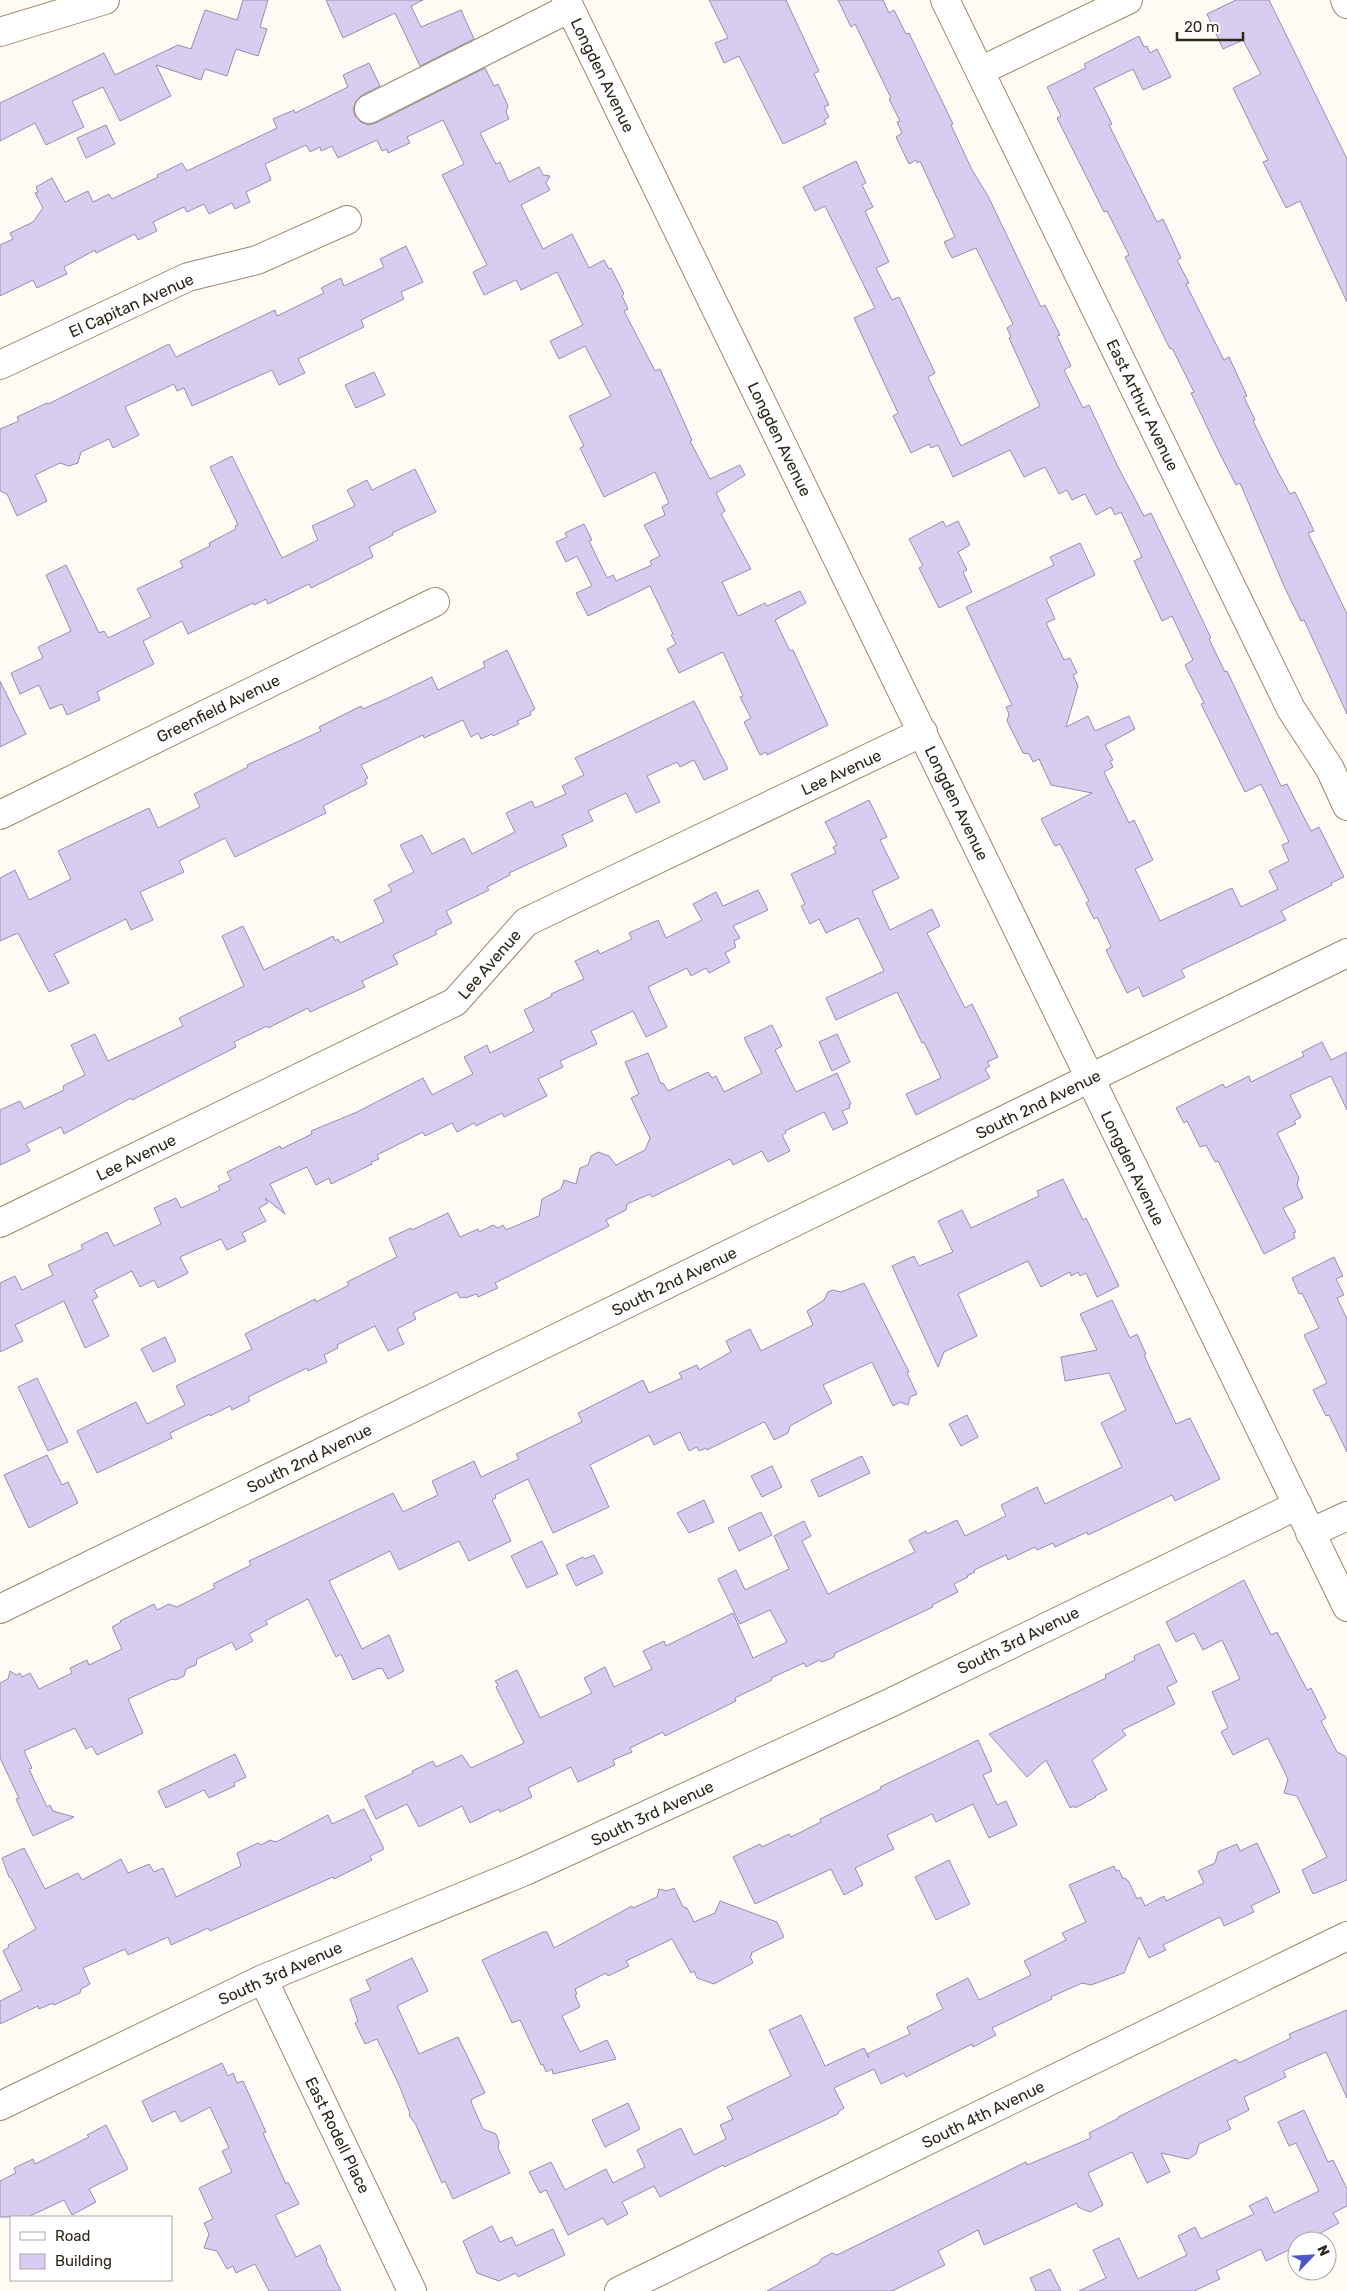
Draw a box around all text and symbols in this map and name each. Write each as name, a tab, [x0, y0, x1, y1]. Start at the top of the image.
scale bar	[1177, 10, 1243, 42]
street label: Longden Avenue	[567, 15, 639, 136]
text: 20 m	[1184, 18, 1219, 36]
street label: El Capitan Avenue	[66, 269, 197, 342]
street label: East Arthur Avenue	[1102, 336, 1183, 474]
street label: Longden Avenue	[744, 379, 816, 500]
street label: Greenfield Avenue	[153, 670, 283, 747]
street label: Longden Avenue	[921, 743, 993, 864]
street label: Lee Avenue	[798, 746, 884, 799]
street label: Lee Avenue	[454, 926, 525, 1003]
street label: South 2nd Avenue	[973, 1066, 1104, 1143]
street label: Longden Avenue	[1097, 1108, 1169, 1229]
street label: Lee Avenue	[93, 1130, 179, 1185]
street label: South 2nd Avenue	[609, 1243, 740, 1320]
street label: South 2nd Avenue	[244, 1420, 375, 1497]
street label: South 3rd Avenue	[954, 1603, 1082, 1678]
street label: South 3rd Avenue	[588, 1777, 717, 1850]
street label: South 3rd Avenue	[215, 1938, 345, 2009]
street label: East Rodell Place	[301, 2074, 374, 2197]
street label: South 4th Avenue	[919, 2076, 1048, 2152]
legend	[10, 2216, 172, 2281]
text: Road	[55, 2227, 91, 2245]
north arrow	[1287, 2231, 1337, 2281]
text: N	[1313, 2243, 1333, 2259]
text: Building	[55, 2252, 112, 2270]

